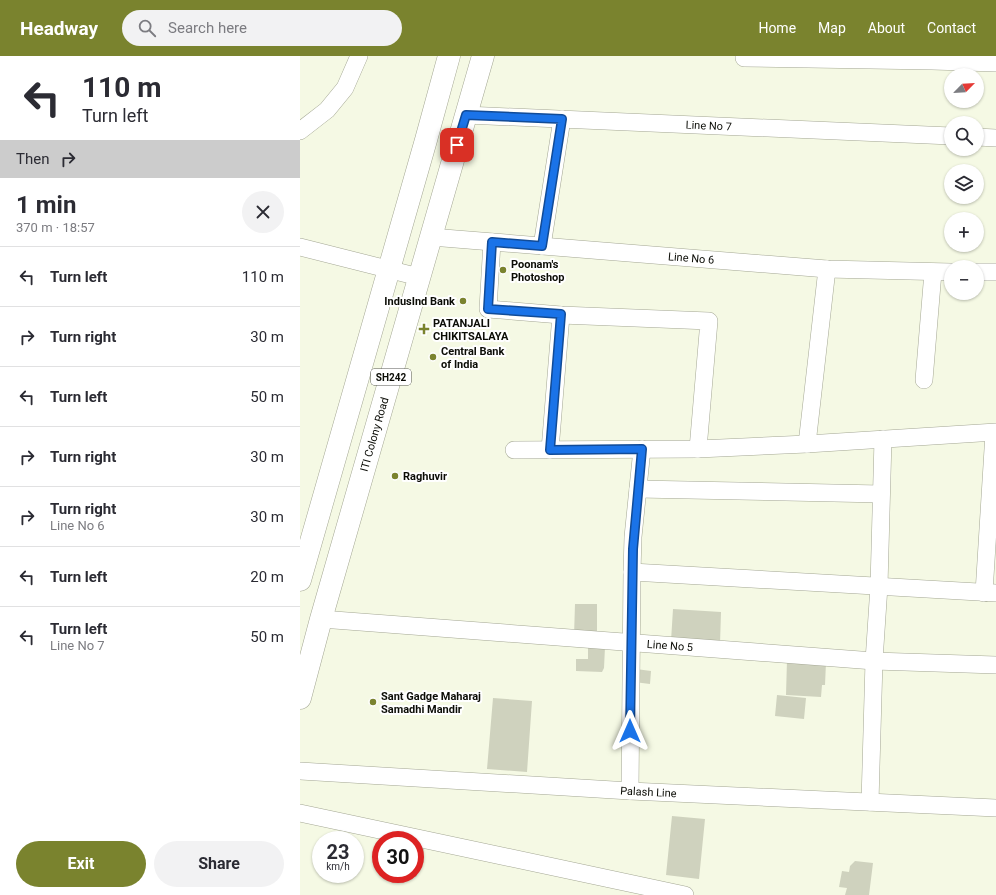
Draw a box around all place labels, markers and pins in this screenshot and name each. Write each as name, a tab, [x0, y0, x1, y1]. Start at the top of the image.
pin	[440, 128, 474, 162]
place label: Poonam's Photoshop	[511, 258, 564, 284]
marker: Poonam's Photoshop	[498, 265, 508, 275]
place label: IndusInd Bank	[384, 295, 455, 308]
marker: IndusInd Bank	[458, 296, 468, 306]
place label: PATANJALI CHIKITSALAYA	[433, 317, 509, 343]
marker: PATANJALI CHIKITSALAYA	[418, 323, 430, 335]
place label: Central Bank of India	[441, 345, 504, 371]
marker: Central Bank of India	[428, 352, 438, 362]
place label: Raghuvir	[403, 470, 447, 483]
marker: Raghuvir	[390, 471, 400, 481]
place label: Sant Gadge Maharaj Samadhi Mandir	[381, 690, 481, 716]
marker: Sant Gadge Maharaj Samadhi Mandir	[368, 697, 378, 707]

